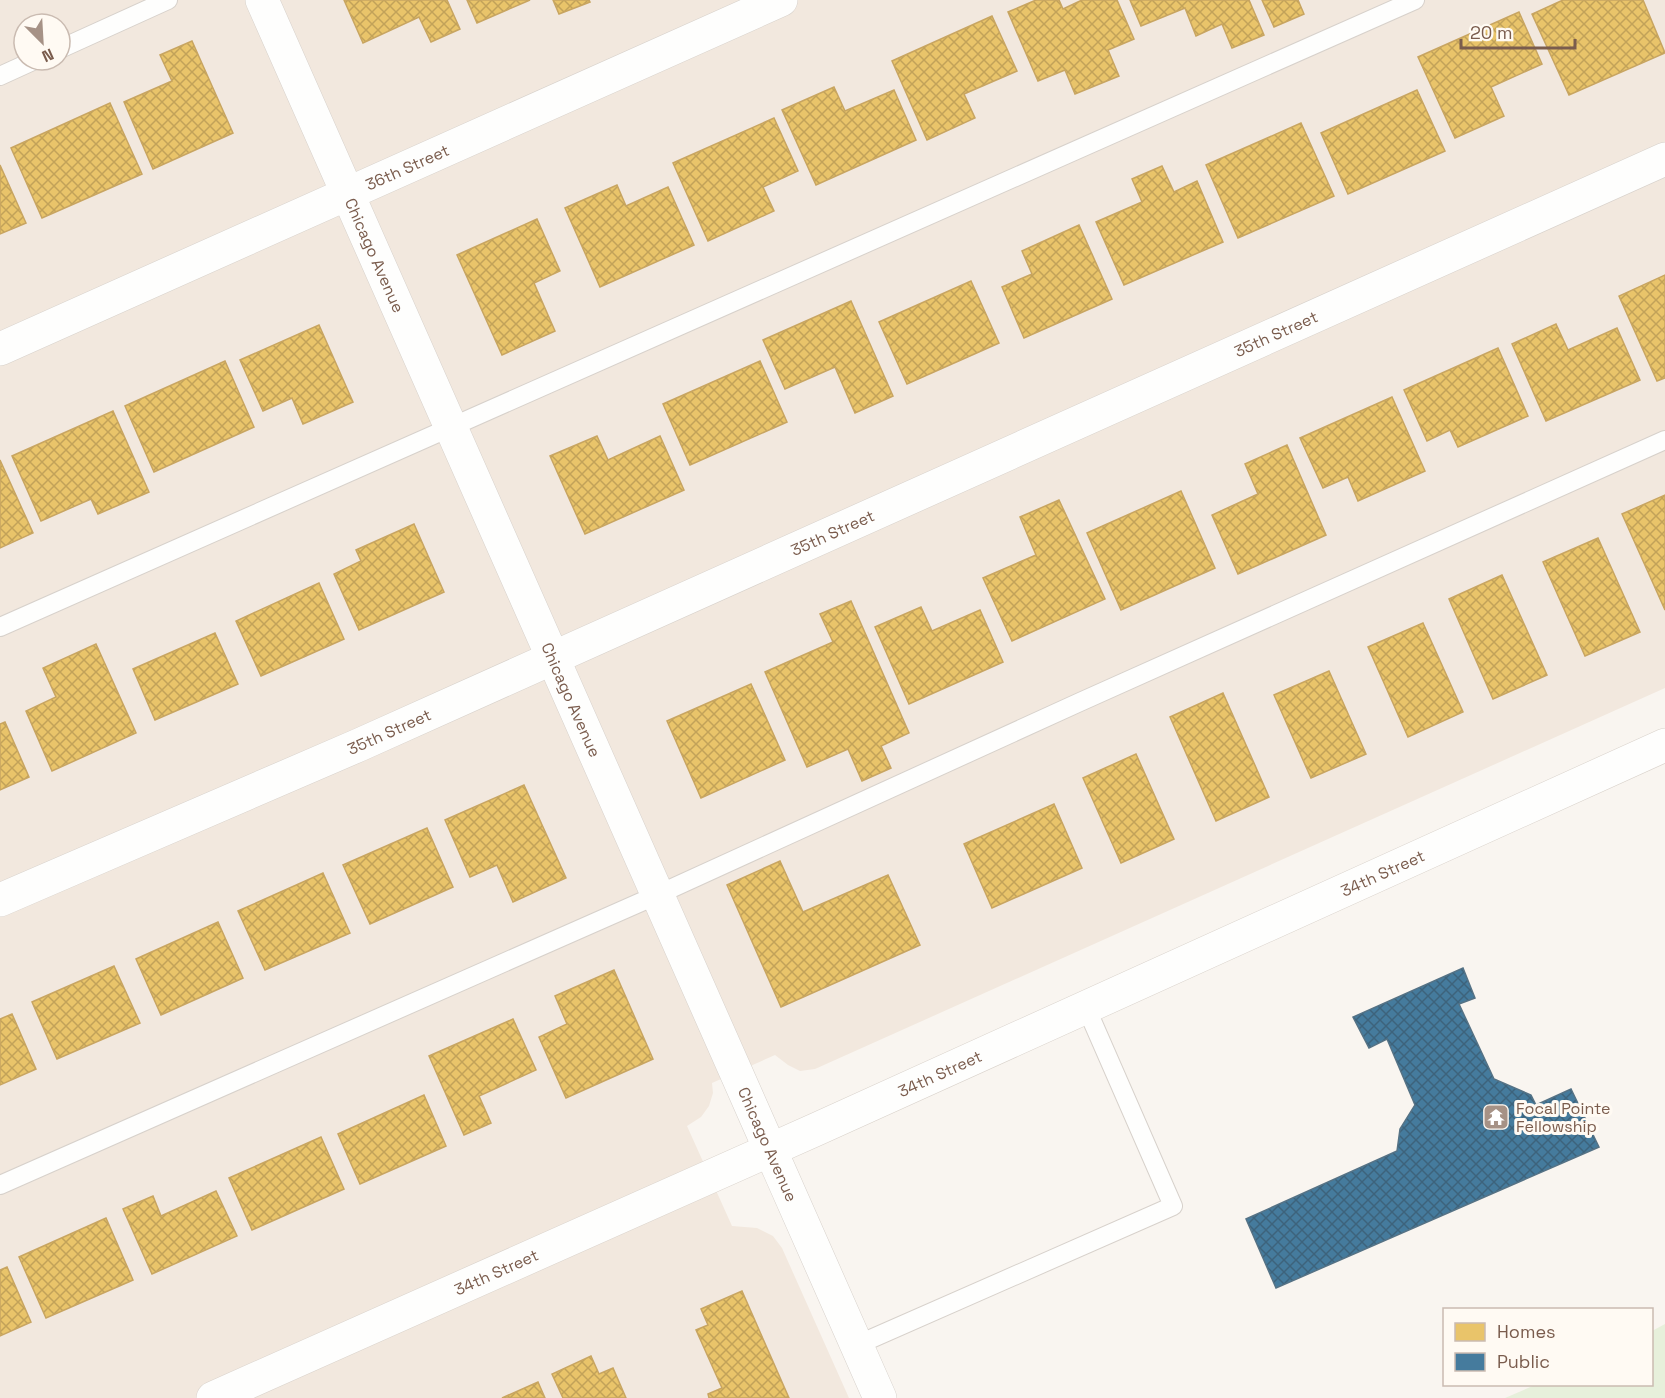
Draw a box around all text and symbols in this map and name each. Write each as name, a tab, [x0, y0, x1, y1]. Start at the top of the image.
north arrow	[12, 12, 72, 72]
scale bar	[1461, 12, 1575, 50]
text: 20 m	[1470, 21, 1513, 44]
text: N	[39, 43, 57, 67]
street label: 36th Street	[362, 140, 453, 195]
street label: Chicago Avenue	[340, 195, 409, 316]
street label: 35th Street	[1231, 306, 1321, 362]
street label: 35th Street	[788, 505, 878, 561]
street label: Chicago Avenue	[536, 639, 605, 760]
street label: 35th Street	[344, 704, 434, 760]
street label: 34th Street	[1337, 845, 1428, 901]
street label: 34th Street	[895, 1046, 985, 1102]
street label: Chicago Avenue	[733, 1084, 802, 1205]
place label: Focal Pointe Fellowship	[1516, 1098, 1611, 1137]
temple icon: Focal Pointe Fellowship	[1481, 1102, 1511, 1132]
street label: 34th Street	[451, 1244, 542, 1300]
legend	[1443, 1308, 1653, 1386]
text: Homes	[1497, 1320, 1556, 1343]
text: Public	[1497, 1350, 1550, 1373]

